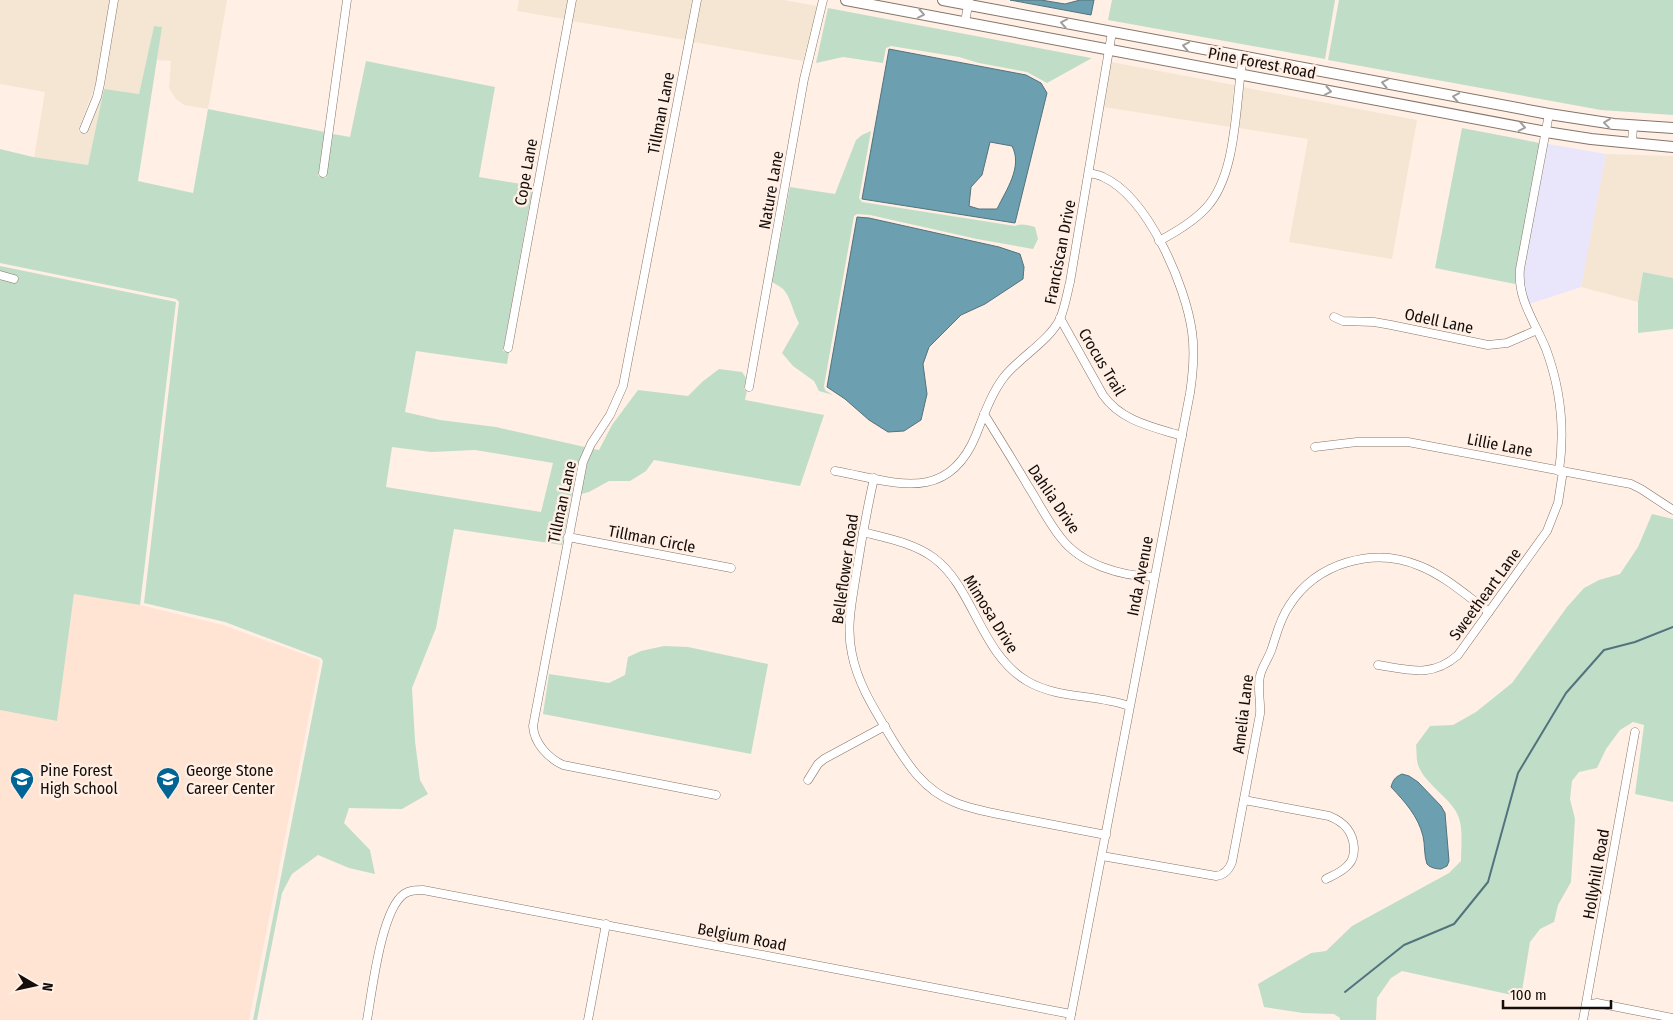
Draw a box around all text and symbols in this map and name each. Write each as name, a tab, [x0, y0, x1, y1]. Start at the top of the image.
one-way arrow	[916, 8, 925, 19]
one-way arrow	[1060, 18, 1069, 29]
one-way arrow	[1182, 41, 1191, 52]
street label: Pine Forest Road	[1206, 43, 1318, 83]
street label: Tillman Lane	[644, 70, 678, 156]
one-way arrow	[1381, 79, 1390, 89]
one-way arrow	[1324, 85, 1333, 95]
one-way arrow	[1452, 92, 1461, 102]
one-way arrow	[1603, 118, 1611, 129]
one-way arrow	[1518, 122, 1526, 132]
street label: Cope Lane	[511, 137, 541, 207]
street label: Nature Lane	[755, 149, 787, 231]
street label: Franciscan Drive	[1041, 198, 1079, 306]
street label: Odell Lane	[1403, 304, 1475, 338]
street label: Crocus Trail	[1074, 325, 1130, 399]
street label: Lillie Lane	[1466, 429, 1535, 461]
street label: Tillman Lane	[544, 459, 580, 545]
street label: Dahlia Drive	[1024, 461, 1084, 537]
street label: Belleflower Road	[828, 513, 862, 625]
street label: Tillman Circle	[607, 521, 697, 557]
street label: Inda Avenue	[1123, 534, 1157, 618]
street label: Sweetheart Lane	[1445, 544, 1525, 644]
street label: Mimosa Drive	[960, 572, 1023, 657]
street label: Amelia Lane	[1229, 673, 1257, 755]
place label: Pine Forest High School	[40, 761, 118, 798]
place label: George Stone Career Center	[186, 761, 275, 798]
school or university icon: Pine Forest High School	[9, 766, 35, 800]
school or university icon: George Stone Career Center	[155, 766, 181, 800]
street label: Hollyhill Road	[1579, 827, 1613, 921]
street label: Belgium Road	[696, 919, 788, 955]
north arrow	[10, 960, 60, 1010]
scale bar	[1503, 978, 1610, 1010]
text: N	[38, 981, 56, 992]
text: 100 m	[1510, 986, 1547, 1004]

